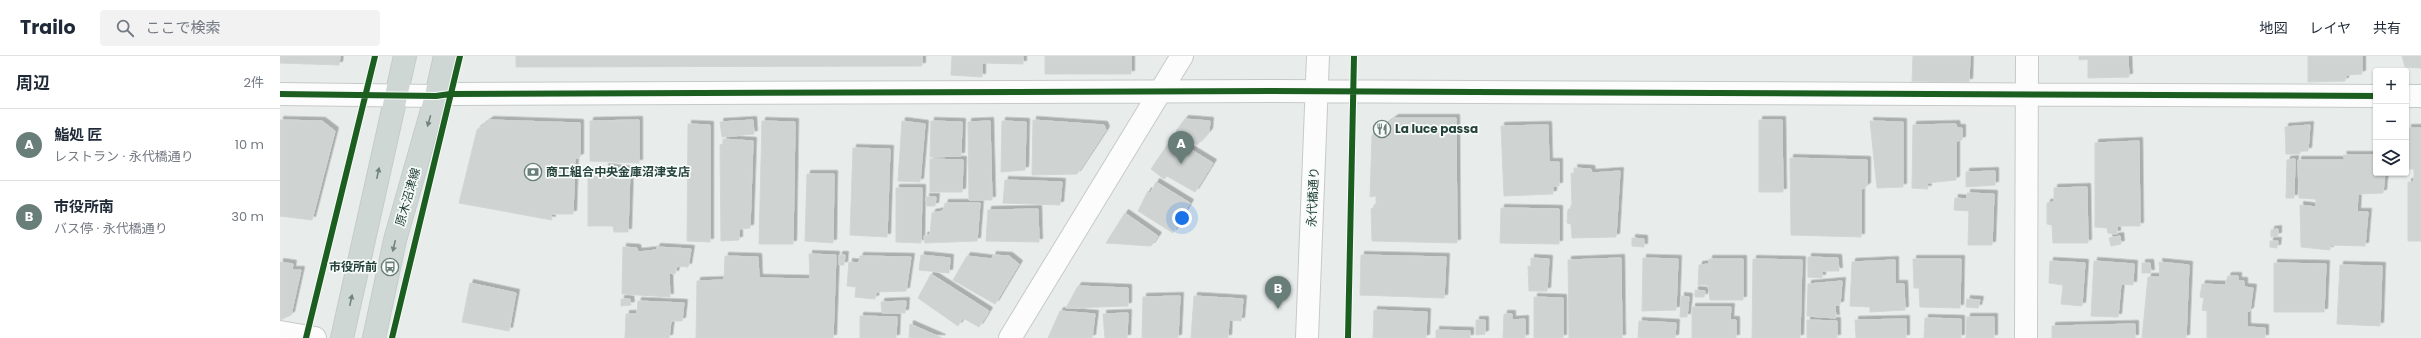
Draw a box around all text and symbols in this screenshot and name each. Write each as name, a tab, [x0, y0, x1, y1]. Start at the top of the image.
search box	[100, 10, 380, 46]
text: Trailo	[20, 14, 76, 41]
icon: search	[114, 17, 136, 39]
text: ここで検索	[146, 17, 221, 38]
text: 地図	[2259, 18, 2287, 38]
text: レイヤ	[2309, 18, 2351, 38]
text: 共有	[2373, 18, 2401, 38]
map controls	[2373, 68, 2409, 176]
button: +	[2373, 68, 2409, 104]
text: 周辺	[16, 71, 50, 95]
text: 2件	[244, 73, 264, 92]
button: −	[2373, 104, 2409, 140]
one-way arrow	[426, 115, 432, 127]
restaurant icon: La luce passa	[1372, 119, 1392, 139]
place label: La luce passa	[1395, 120, 1478, 137]
text: 鮨処 匠	[54, 124, 102, 145]
pin: A	[1168, 131, 1194, 164]
text: A	[24, 135, 34, 154]
text: 10 m	[235, 135, 264, 154]
button: layers	[2373, 140, 2409, 176]
text: レストラン · 永代橋通り	[54, 147, 194, 166]
bank icon: 商工組合中央金庫沼津支店	[523, 162, 543, 182]
place label: 商工組合中央金庫沼津支店	[546, 163, 690, 180]
street label: 原木沼津線	[391, 166, 424, 228]
one-way arrow	[376, 167, 382, 179]
street label: 永代橋通り	[1302, 167, 1323, 227]
text: 市役所南	[54, 196, 114, 217]
text: B	[25, 207, 33, 226]
text: 30 m	[231, 207, 264, 226]
your location	[1172, 208, 1192, 228]
text: バス停 · 永代橋通り	[54, 219, 168, 238]
one-way arrow	[391, 240, 397, 253]
bus stop icon: 市役所前	[380, 257, 400, 277]
place label: 市役所前	[329, 258, 377, 275]
pin: B	[1265, 276, 1291, 309]
one-way arrow	[348, 294, 354, 306]

